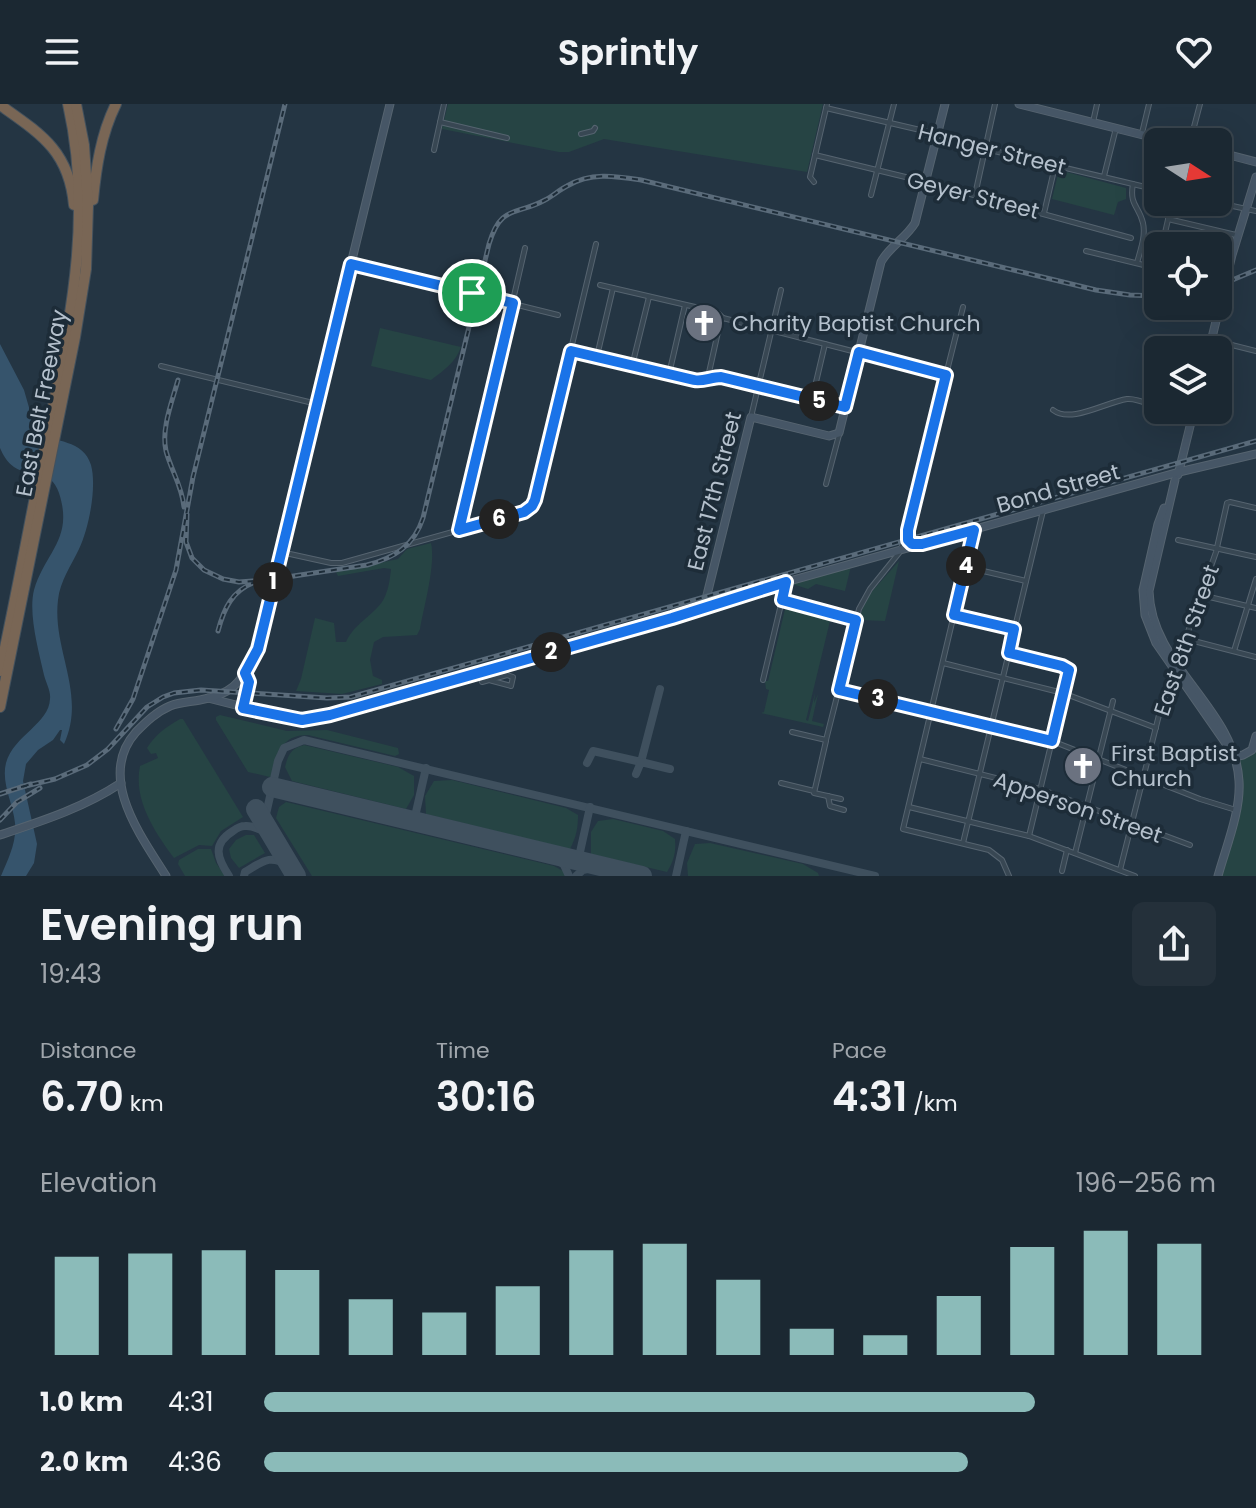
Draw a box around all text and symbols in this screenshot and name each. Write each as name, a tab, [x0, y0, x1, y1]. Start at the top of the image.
text: Sprintly	[558, 27, 698, 78]
icon: menu	[40, 30, 84, 74]
icon: heart	[1172, 30, 1216, 74]
street label: Hanger Street	[915, 116, 1069, 183]
north arrow	[1144, 128, 1232, 216]
map controls	[1144, 128, 1232, 424]
street label: Geyer Street	[903, 164, 1042, 227]
button: locate	[1144, 232, 1232, 320]
pin	[438, 259, 506, 327]
icon: arrive	[450, 271, 494, 315]
church icon: Charity Baptist Church	[683, 302, 725, 344]
street label: East Belt Freeway	[8, 306, 75, 499]
place label: Charity Baptist Church	[732, 308, 981, 339]
button: layers	[1144, 336, 1232, 424]
pin: 5	[799, 381, 839, 421]
text: 5	[812, 385, 826, 416]
street label: East 17th Street	[680, 408, 749, 574]
street label: Bond Street	[993, 456, 1123, 521]
pin: 6	[479, 499, 519, 539]
text: 6	[492, 503, 506, 534]
pin: 4	[946, 546, 986, 586]
text: 4	[959, 550, 973, 581]
street label: East 8th Street	[1146, 561, 1227, 720]
pin: 1	[253, 562, 293, 602]
text: 1	[269, 566, 277, 597]
pin: 2	[531, 632, 571, 672]
text: 2	[545, 636, 557, 667]
pin: 3	[858, 679, 898, 719]
text: 3	[871, 683, 885, 714]
place label: First Baptist Church	[1111, 738, 1237, 794]
church icon: First Baptist Church	[1062, 745, 1104, 787]
street label: Apperson Street	[989, 764, 1166, 851]
text: Evening run	[40, 894, 304, 955]
button: share	[1132, 902, 1216, 986]
text: 19:43	[40, 956, 102, 992]
text: Distance	[40, 1035, 136, 1066]
text: Time	[436, 1035, 490, 1066]
text: Pace	[832, 1035, 887, 1066]
text: 6.70	[40, 1069, 124, 1125]
text: 30:16	[436, 1069, 536, 1125]
text: 4:31	[832, 1069, 907, 1125]
text: km	[124, 1088, 164, 1119]
text: /km	[907, 1088, 958, 1119]
text: Elevation	[40, 1165, 157, 1201]
text: 196–256 m	[1076, 1165, 1216, 1201]
text: 1.0 km	[40, 1384, 123, 1420]
text: 4:31	[168, 1384, 214, 1420]
text: 2.0 km	[40, 1444, 128, 1480]
text: 4:36	[168, 1444, 222, 1480]

